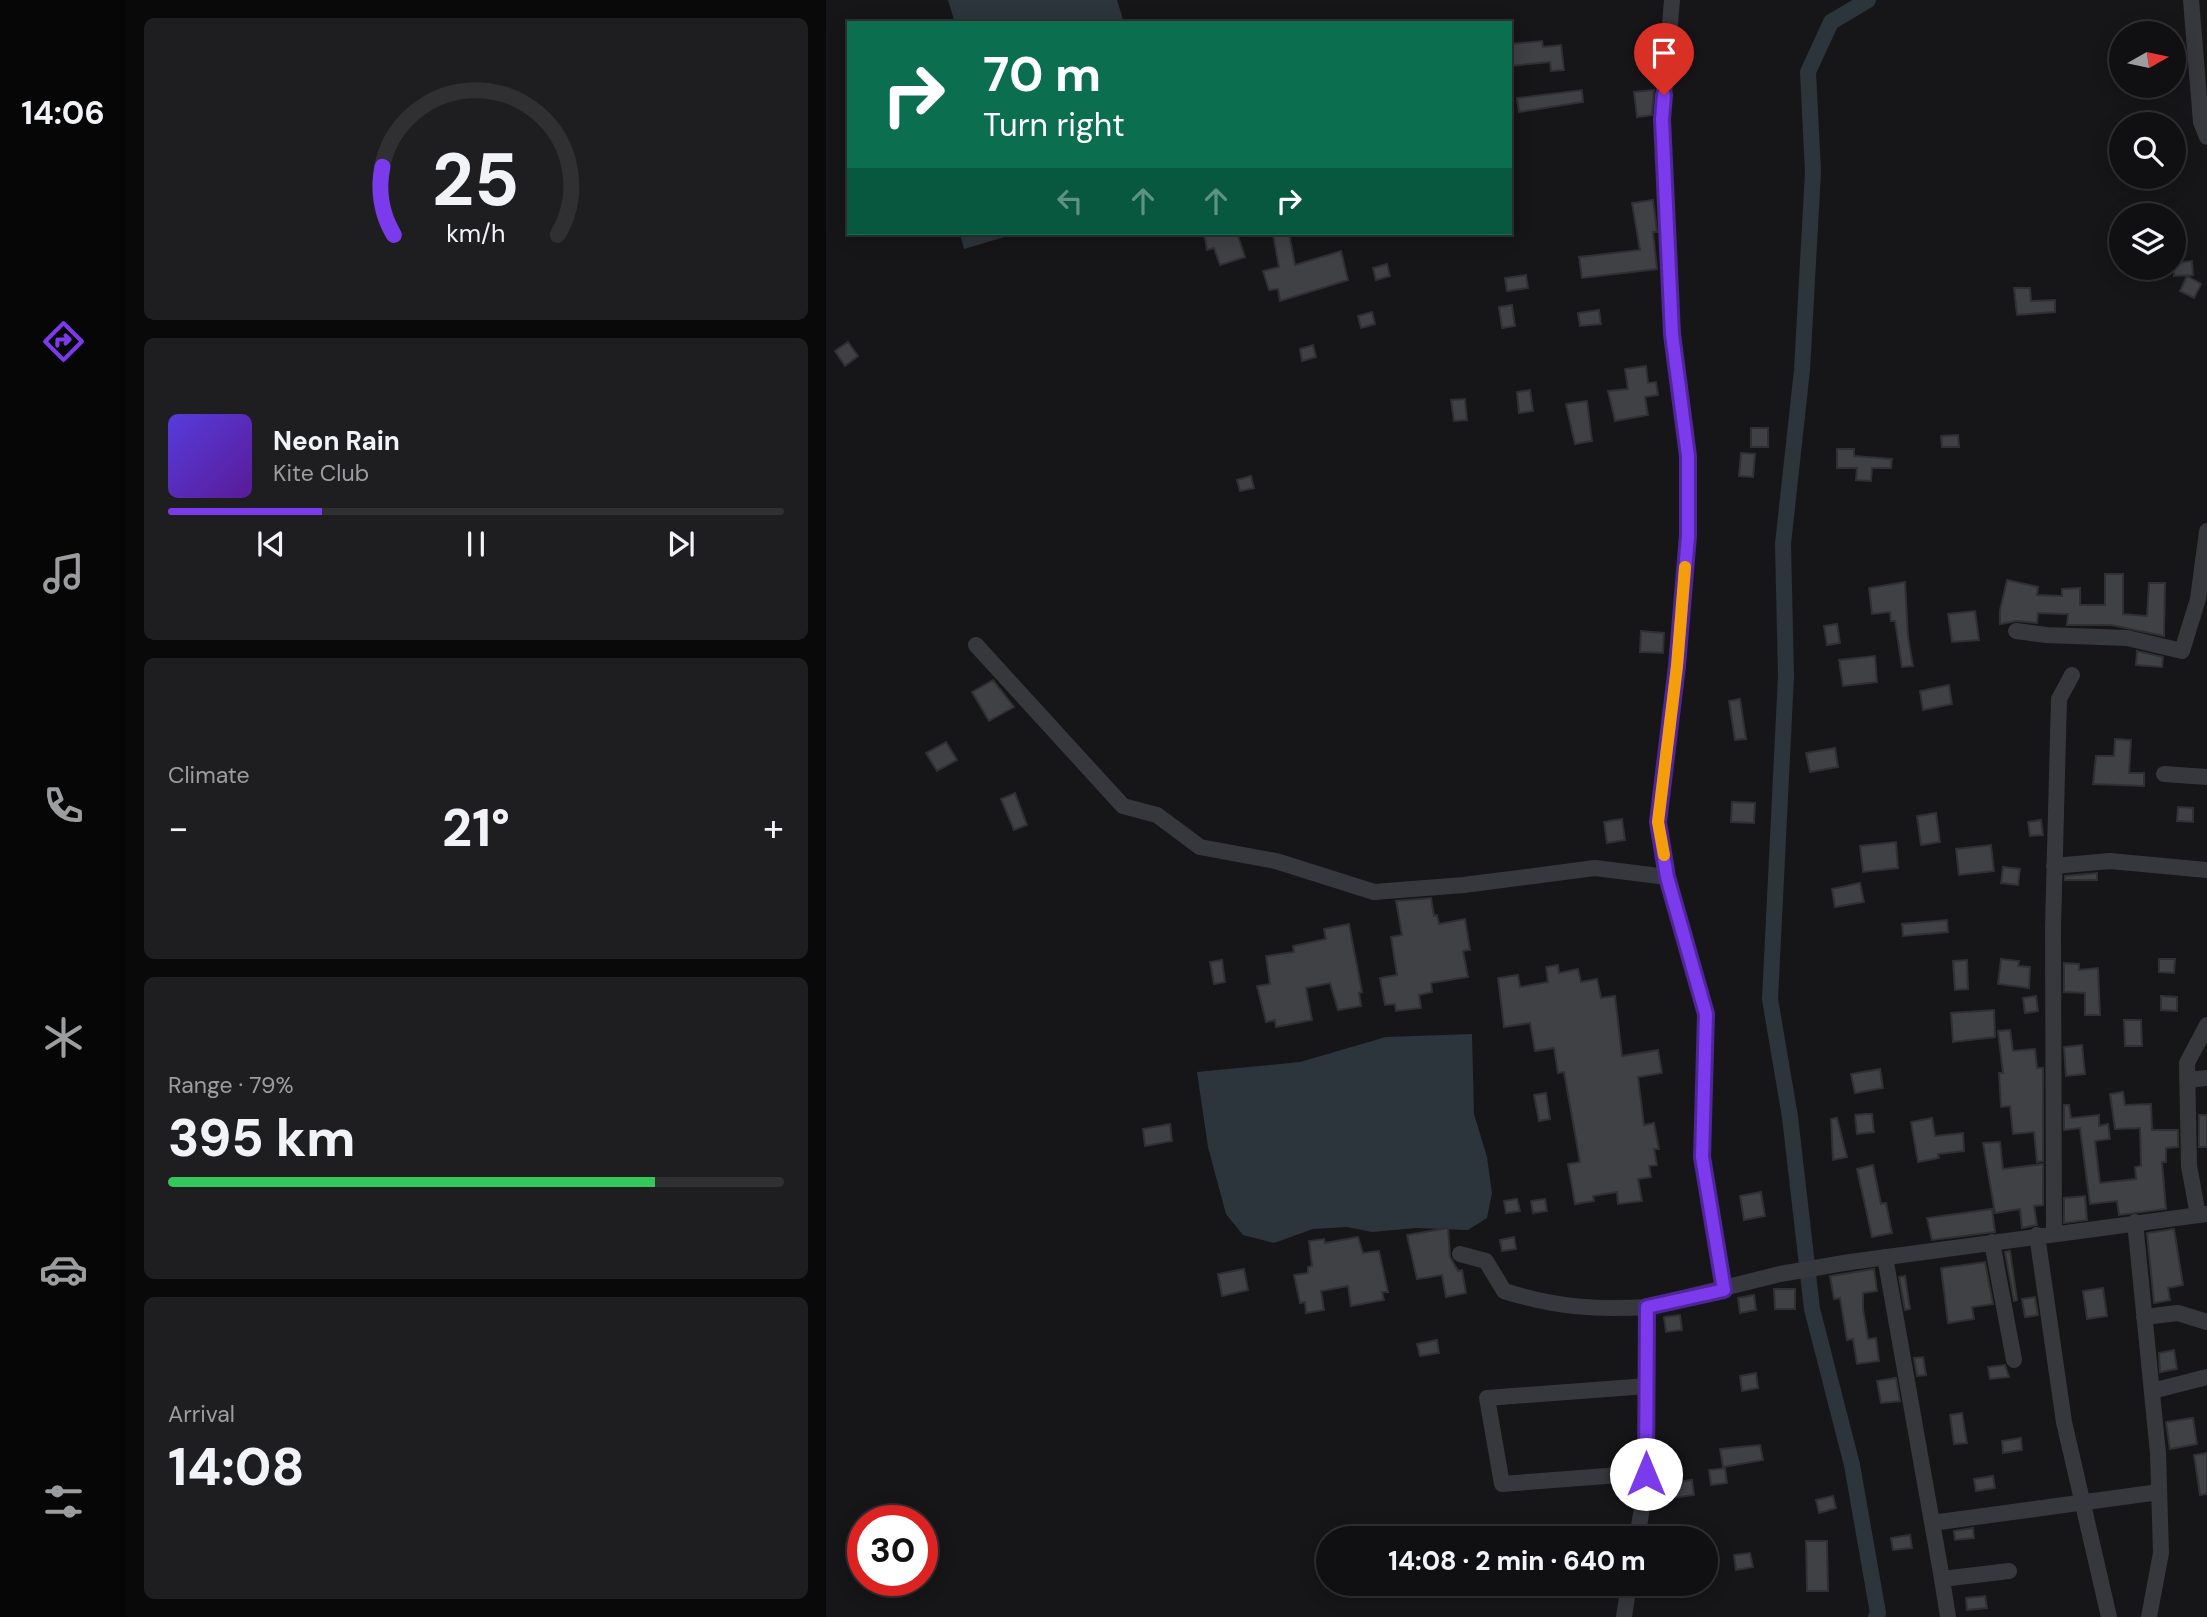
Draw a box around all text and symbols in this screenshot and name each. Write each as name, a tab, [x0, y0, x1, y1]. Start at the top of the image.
north arrow	[2109, 21, 2186, 98]
map controls	[2109, 21, 2186, 280]
pin	[1634, 23, 1694, 95]
icon: arrive	[1645, 34, 1683, 72]
text: 70 m	[983, 42, 1101, 106]
icon: right	[868, 49, 959, 140]
text: 14:06	[21, 92, 105, 134]
text: Turn right	[983, 104, 1125, 146]
button: search	[2109, 112, 2186, 189]
text: 25	[432, 133, 520, 228]
icon: left	[1051, 182, 1089, 220]
icon: ahead	[1124, 182, 1162, 220]
icon: ahead	[1197, 182, 1235, 220]
icon: right	[1270, 182, 1308, 220]
button: layers	[2109, 203, 2186, 280]
text: km/h	[446, 217, 506, 250]
icon: directions	[39, 317, 88, 366]
text: Neon Rain	[273, 424, 400, 458]
text: Kite Club	[273, 458, 369, 488]
icon: previous	[252, 525, 290, 563]
icon: pause	[457, 525, 495, 563]
icon: next	[662, 525, 700, 563]
icon: music	[39, 549, 88, 598]
text: Climate	[168, 760, 250, 790]
icon: phone	[39, 781, 88, 830]
text: 21°	[442, 794, 510, 862]
text: −	[168, 803, 189, 853]
text: +	[763, 803, 784, 853]
icon: climate	[39, 1013, 88, 1062]
text: Range · 79%	[168, 1070, 294, 1100]
text: 395 km	[168, 1104, 355, 1172]
icon: car	[39, 1245, 88, 1294]
text: Arrival	[168, 1399, 235, 1429]
text: 14:08	[168, 1433, 305, 1501]
position arrow	[1609, 1437, 1683, 1511]
icon: filters	[39, 1477, 88, 1526]
speed limit sign: 30	[847, 1505, 938, 1596]
text: 14:08 · 2 min · 640 m	[1388, 1544, 1646, 1578]

